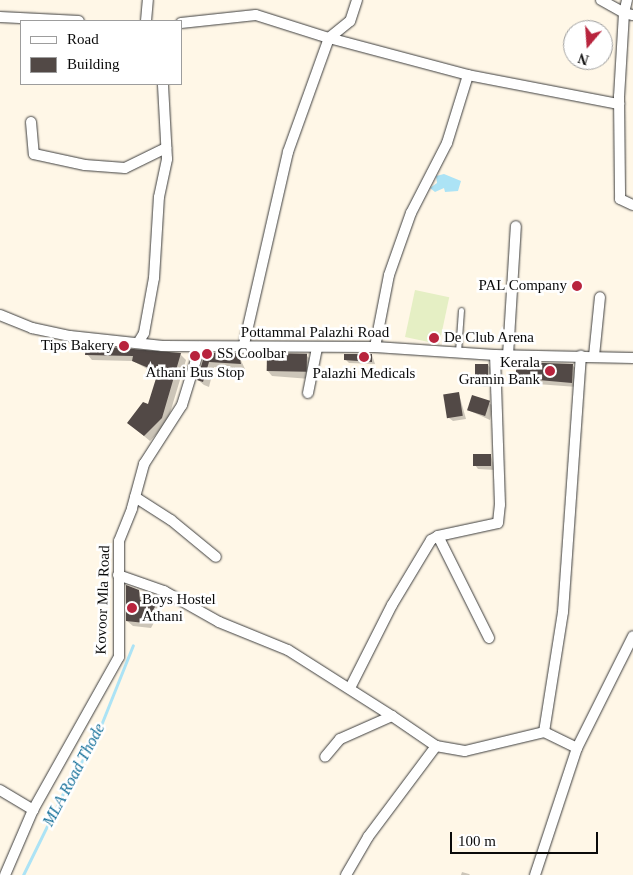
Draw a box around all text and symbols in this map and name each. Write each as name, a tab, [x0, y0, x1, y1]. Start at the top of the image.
legend	[20, 20, 182, 85]
north arrow	[563, 20, 613, 70]
text: Road	[67, 31, 99, 47]
text: N	[576, 50, 591, 67]
text: Building	[67, 56, 120, 72]
place label: PAL Company	[478, 277, 567, 295]
marker: PAL Company	[571, 280, 583, 292]
street label: Pottammal Palazhi Road	[241, 324, 389, 342]
place label: De Club Arena	[444, 329, 535, 347]
marker: De Club Arena	[428, 332, 440, 344]
place label: Tips Bakery	[41, 337, 114, 355]
marker: Tips Bakery	[118, 340, 130, 352]
place label: SS Coolbar	[217, 345, 286, 363]
marker: SS Coolbar	[201, 348, 213, 360]
marker: Athani Bus Stop	[189, 350, 201, 362]
marker: Palazhi Medicals	[358, 351, 370, 363]
place label: Kerala Gramin Bank	[459, 353, 540, 388]
place label: Athani Bus Stop	[145, 364, 245, 382]
place label: Palazhi Medicals	[313, 365, 415, 383]
marker: Kerala Gramin Bank	[544, 365, 556, 377]
street label: Kovoor Mla Road	[92, 545, 114, 655]
place label: Boys Hostel Athani	[142, 590, 216, 625]
marker: Boys Hostel Athani	[126, 602, 138, 614]
water label: MLA Road Thode	[39, 720, 109, 830]
scale bar	[453, 822, 600, 854]
text: 100 m	[458, 833, 496, 849]

